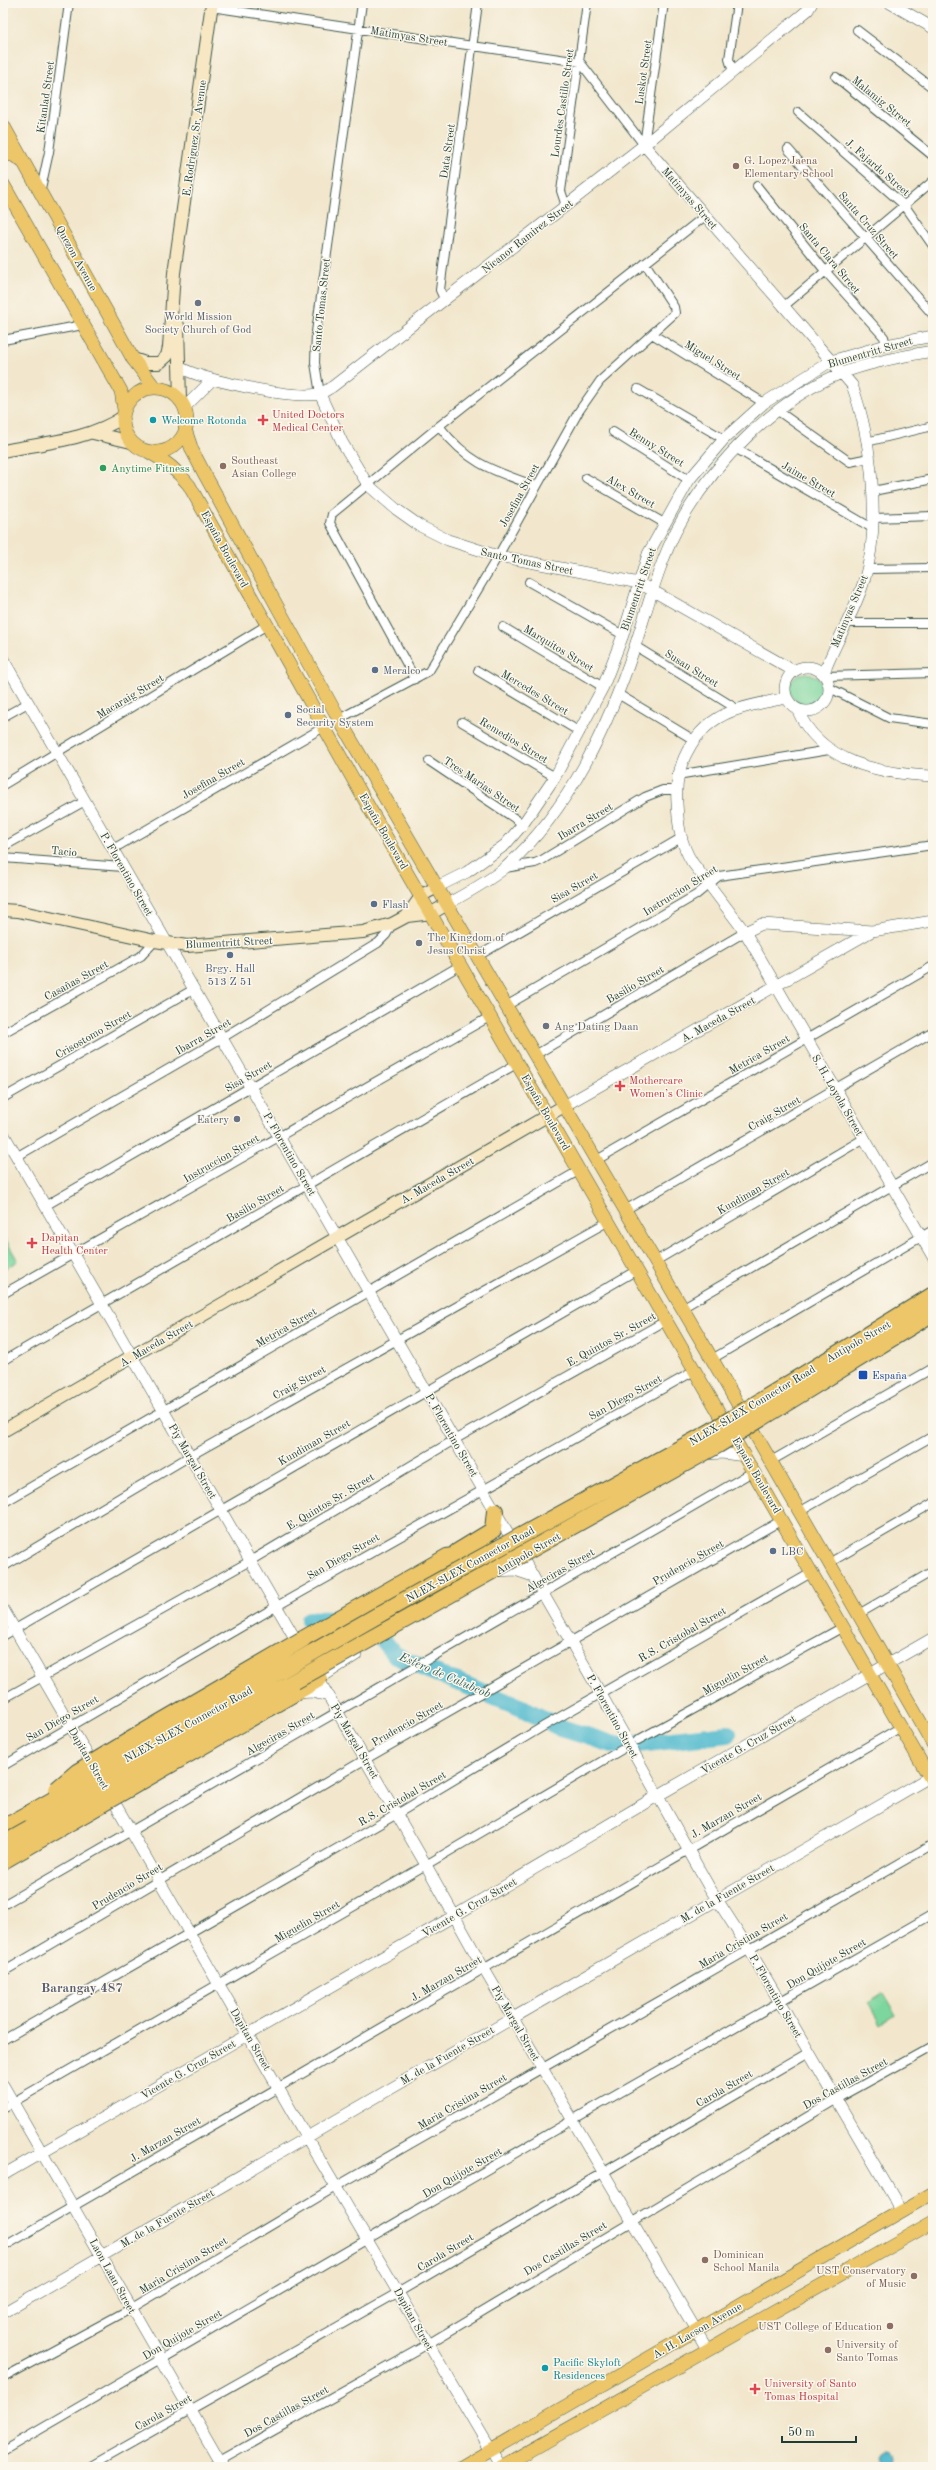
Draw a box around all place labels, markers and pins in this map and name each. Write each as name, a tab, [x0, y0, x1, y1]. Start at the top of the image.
place label: G. Lopez Jaena Elementary School	[744, 156, 834, 180]
marker: G. Lopez Jaena Elementary School	[731, 161, 741, 171]
marker: World Mission Society Church of God	[193, 298, 203, 308]
place label: World Mission Society Church of God	[145, 312, 252, 336]
place label: United Doctors Medical Center	[272, 410, 345, 434]
marker: United Doctors Medical Center	[257, 414, 269, 426]
marker: Welcome Rotonda	[148, 415, 158, 425]
place label: Welcome Rotonda	[161, 416, 247, 427]
place label: Southeast Asian College	[231, 456, 296, 480]
marker: Southeast Asian College	[218, 461, 228, 471]
marker: Anytime Fitness	[98, 463, 108, 473]
place label: Anytime Fitness	[111, 464, 190, 475]
marker: Meralco	[370, 665, 380, 675]
place label: Meralco	[383, 666, 420, 677]
place label: Social Security System	[296, 705, 374, 729]
marker: Social Security System	[283, 710, 293, 720]
marker: Flash	[369, 899, 379, 909]
place label: Flash	[382, 900, 409, 911]
place label: The Kingdom of Jesus Christ	[427, 933, 505, 957]
marker: The Kingdom of Jesus Christ	[414, 938, 424, 948]
marker: Brgy. Hall 513 Z 51	[225, 950, 235, 960]
place label: Brgy. Hall 513 Z 51	[205, 964, 255, 988]
marker: Ang Dating Daan	[541, 1021, 551, 1031]
place label: Ang Dating Daan	[554, 1022, 639, 1033]
place label: Mothercare Women’s Clinic	[629, 1076, 703, 1100]
marker: Mothercare Women’s Clinic	[614, 1080, 626, 1092]
marker: Eatery	[232, 1114, 242, 1124]
place label: Eatery	[197, 1115, 229, 1126]
place label: Dapitan Health Center	[41, 1233, 108, 1257]
marker: Dapitan Health Center	[26, 1237, 38, 1249]
marker: España	[857, 1369, 869, 1381]
place label: España	[872, 1371, 907, 1382]
marker: LBC	[768, 1546, 778, 1556]
place label: LBC	[781, 1547, 803, 1558]
place label: Dominican School Manila	[713, 2250, 780, 2274]
marker: Dominican School Manila	[700, 2255, 710, 2265]
place label: UST Conservatory of Music	[816, 2266, 906, 2290]
marker: UST Conservatory of Music	[909, 2271, 919, 2281]
marker: UST College of Education	[885, 2321, 895, 2331]
place label: UST College of Education	[758, 2322, 882, 2333]
place label: University of Santo Tomas	[836, 2340, 898, 2364]
marker: University of Santo Tomas	[823, 2345, 833, 2355]
place label: Pacific Skyloft Residences	[553, 2358, 621, 2382]
marker: Pacific Skyloft Residences	[540, 2363, 550, 2373]
place label: University of Santo Tomas Hospital	[764, 2379, 857, 2403]
marker: University of Santo Tomas Hospital	[749, 2383, 761, 2395]

